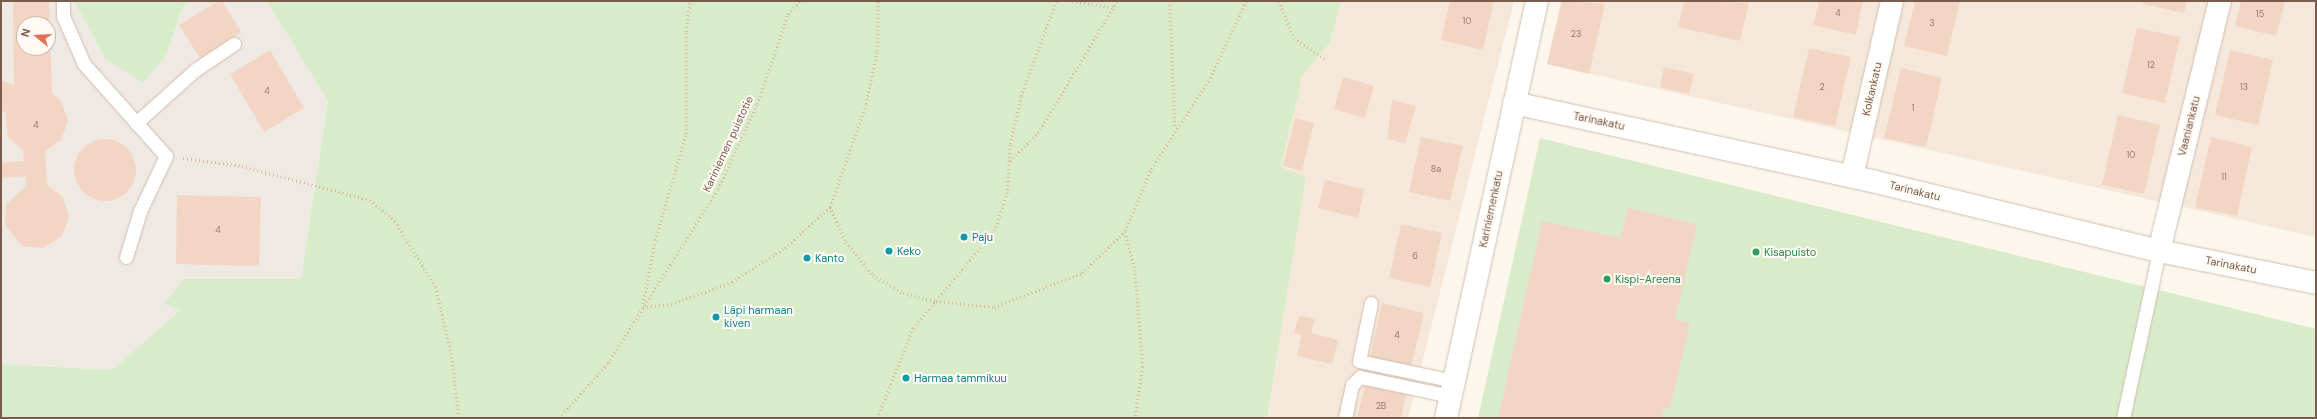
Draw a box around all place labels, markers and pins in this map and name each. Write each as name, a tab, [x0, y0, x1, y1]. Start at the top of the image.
place label: Paju	[972, 230, 993, 244]
marker: Paju	[959, 232, 969, 242]
place label: Keko	[897, 244, 921, 258]
place label: Kisapuisto	[1764, 245, 1816, 259]
marker: Keko	[884, 246, 894, 256]
marker: Kisapuisto	[1751, 247, 1761, 257]
place label: Kanto	[815, 251, 844, 265]
marker: Kanto	[802, 253, 812, 263]
place label: Kispi-Areena	[1615, 272, 1681, 286]
marker: Kispi-Areena	[1602, 274, 1612, 284]
place label: Läpi harmaan kiven	[724, 304, 793, 330]
marker: Läpi harmaan kiven	[711, 312, 721, 322]
place label: Harmaa tammikuu	[914, 371, 1007, 385]
marker: Harmaa tammikuu	[901, 373, 911, 383]

